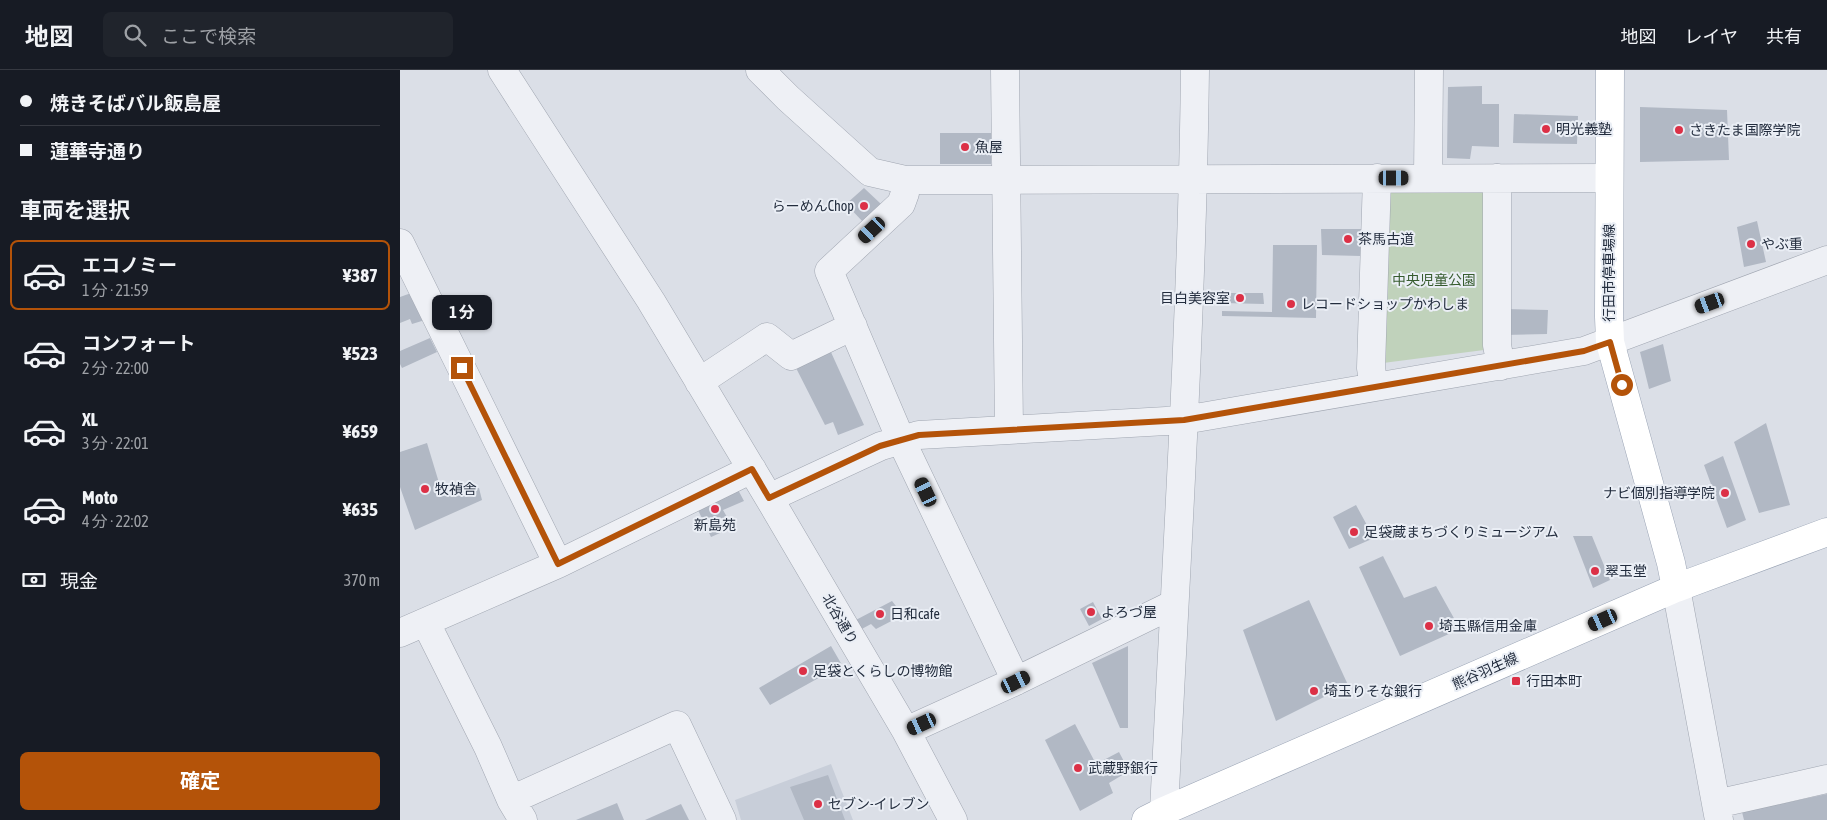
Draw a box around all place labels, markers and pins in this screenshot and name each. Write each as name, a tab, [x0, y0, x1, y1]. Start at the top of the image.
place label: 明光義塾	[1556, 121, 1612, 137]
place label: さきたま国際学院	[1689, 122, 1801, 138]
marker: 明光義塾	[1540, 123, 1552, 135]
marker: さきたま国際学院	[1673, 124, 1685, 136]
place label: 魚屋	[975, 139, 1003, 155]
marker: 魚屋	[959, 141, 971, 153]
place label: らーめんChop	[772, 198, 854, 214]
marker: らーめんChop	[858, 200, 870, 212]
place label: 茶馬古道	[1358, 231, 1414, 247]
marker: 茶馬古道	[1342, 233, 1354, 245]
place label: やぶ重	[1761, 236, 1803, 252]
marker: やぶ重	[1745, 238, 1757, 250]
place label: 目白美容室	[1160, 290, 1230, 306]
marker: 目白美容室	[1234, 292, 1246, 304]
place label: レコードショップかわしま	[1301, 296, 1469, 312]
marker: レコードショップかわしま	[1285, 298, 1297, 310]
place label: 牧禎舎	[435, 481, 477, 497]
marker: 牧禎舎	[419, 483, 431, 495]
place label: ナビ個別指導学院	[1603, 485, 1715, 501]
marker: ナビ個別指導学院	[1719, 487, 1731, 499]
marker: 新島苑	[709, 503, 721, 515]
place label: 新島苑	[694, 517, 736, 533]
place label: 足袋蔵まちづくりミュージアム	[1364, 524, 1559, 540]
marker: 足袋蔵まちづくりミュージアム	[1348, 526, 1360, 538]
place label: 翠玉堂	[1605, 563, 1647, 579]
marker: 翠玉堂	[1589, 565, 1601, 577]
place label: よろづ屋	[1101, 604, 1157, 620]
place label: 日和cafe	[890, 606, 940, 622]
marker: よろづ屋	[1085, 606, 1097, 618]
marker: 日和cafe	[874, 608, 886, 620]
place label: 埼玉縣信用金庫	[1439, 618, 1537, 634]
marker: 埼玉縣信用金庫	[1423, 620, 1435, 632]
place label: 足袋とくらしの博物館	[813, 663, 953, 679]
marker: 足袋とくらしの博物館	[797, 665, 809, 677]
place label: 行田本町	[1526, 673, 1582, 689]
marker: 行田本町	[1510, 675, 1522, 687]
place label: 埼玉りそな銀行	[1324, 683, 1422, 699]
marker: 埼玉りそな銀行	[1308, 685, 1320, 697]
place label: 武蔵野銀行	[1088, 760, 1158, 776]
marker: 武蔵野銀行	[1072, 762, 1084, 774]
place label: セブン-イレブン	[828, 796, 930, 812]
marker: セブン-イレブン	[812, 798, 824, 810]

